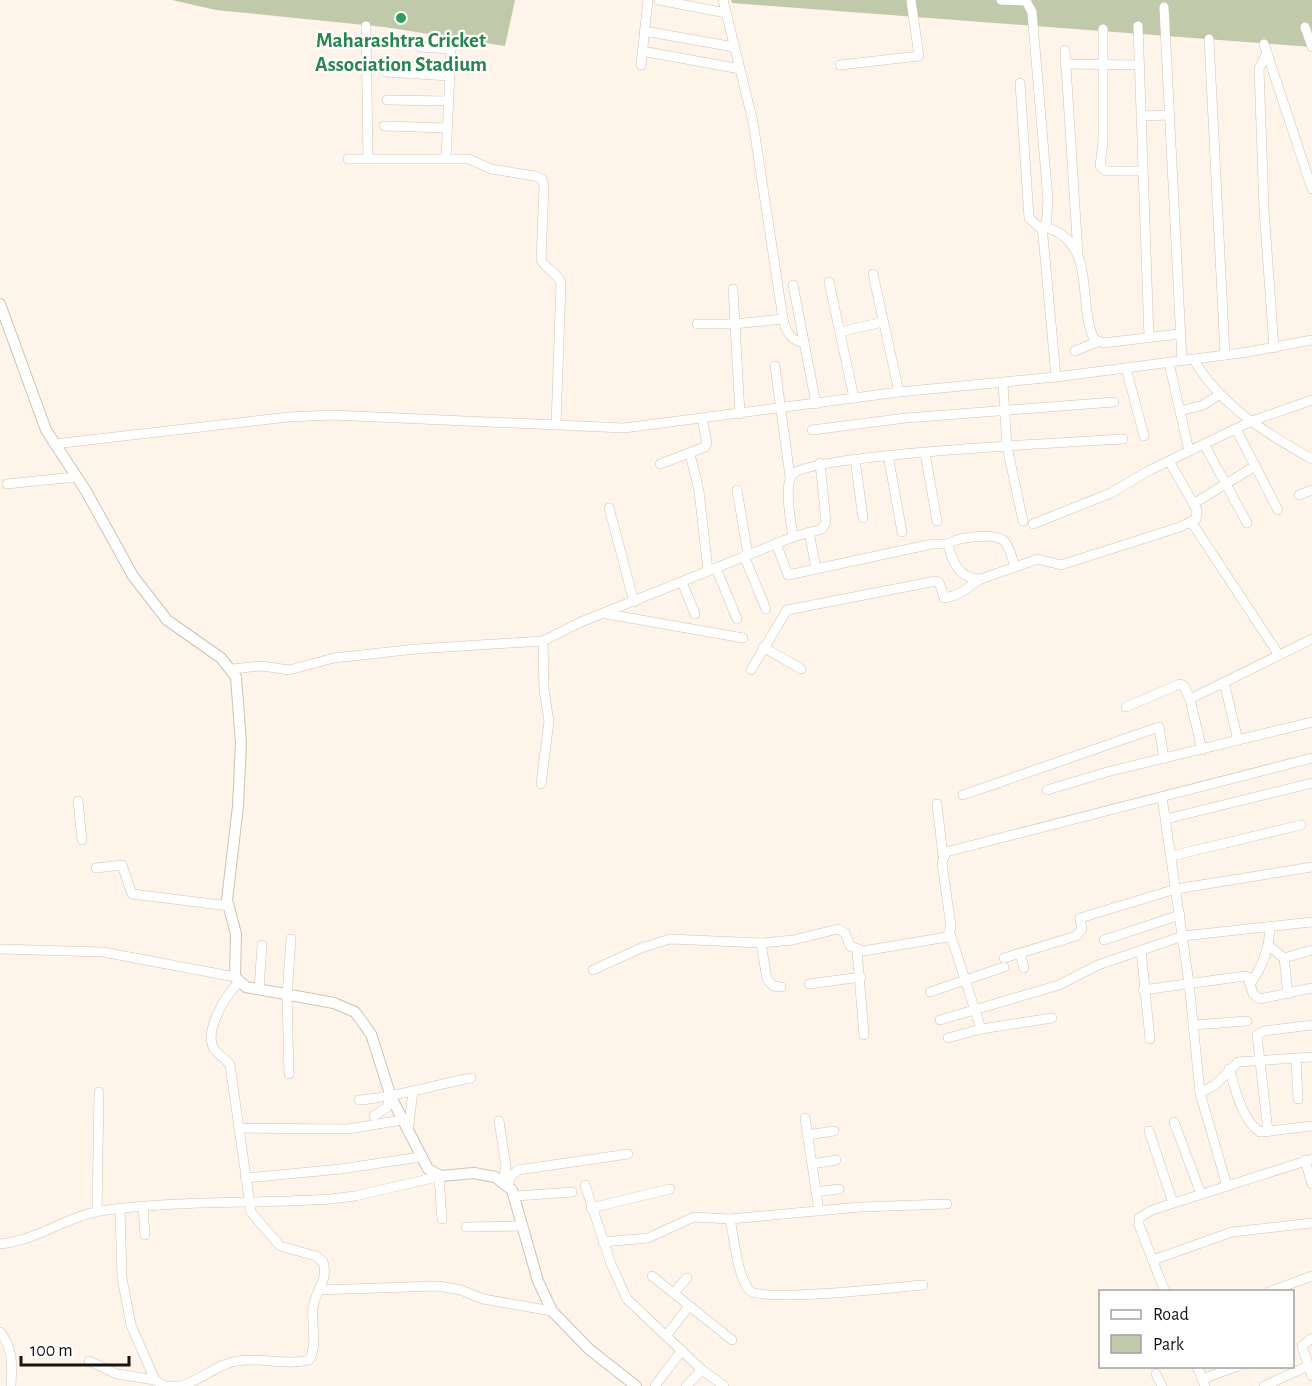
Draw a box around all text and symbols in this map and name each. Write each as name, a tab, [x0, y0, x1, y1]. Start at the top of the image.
marker: Maharashtra Cricket Association Stadium	[394, 11, 408, 25]
place label: Maharashtra Cricket Association Stadium	[315, 30, 487, 75]
legend	[1099, 1290, 1294, 1368]
text: Road	[1153, 1306, 1189, 1324]
scale bar	[21, 1329, 129, 1367]
text: Park	[1153, 1336, 1185, 1354]
text: 100 m	[30, 1342, 73, 1360]

